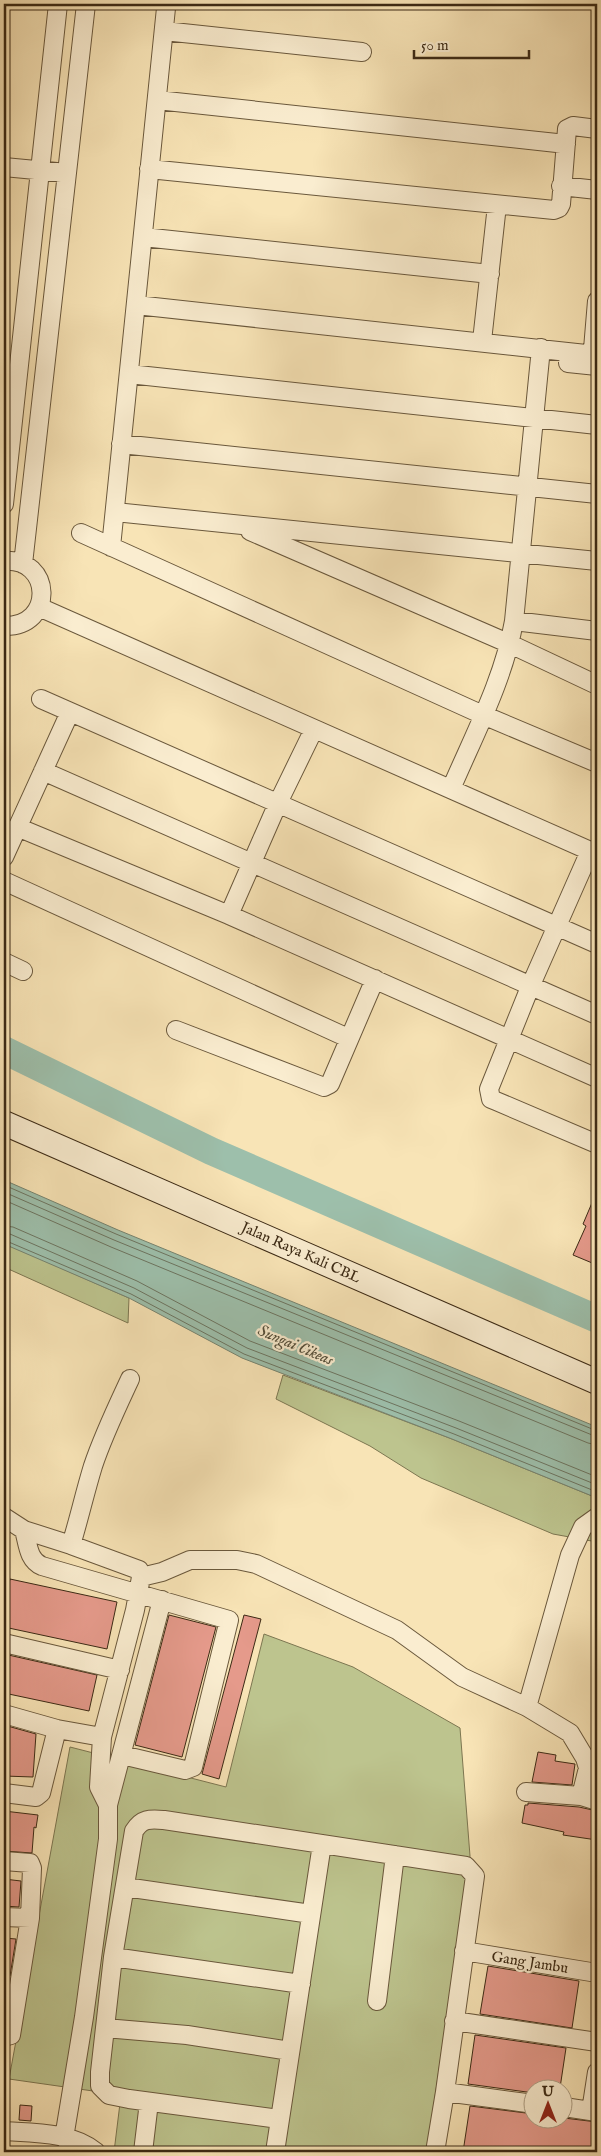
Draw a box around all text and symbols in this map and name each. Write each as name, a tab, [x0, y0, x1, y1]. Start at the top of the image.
scale bar	[414, 28, 528, 60]
text: 50 m	[421, 36, 449, 55]
street label: Jalan Raya Kali CBL	[236, 1217, 364, 1287]
water label: Sungai Cikeas	[254, 1321, 336, 1371]
street label: Gang Jambu	[490, 1947, 570, 1978]
north arrow	[524, 2078, 574, 2128]
text: U	[541, 2083, 555, 2101]

